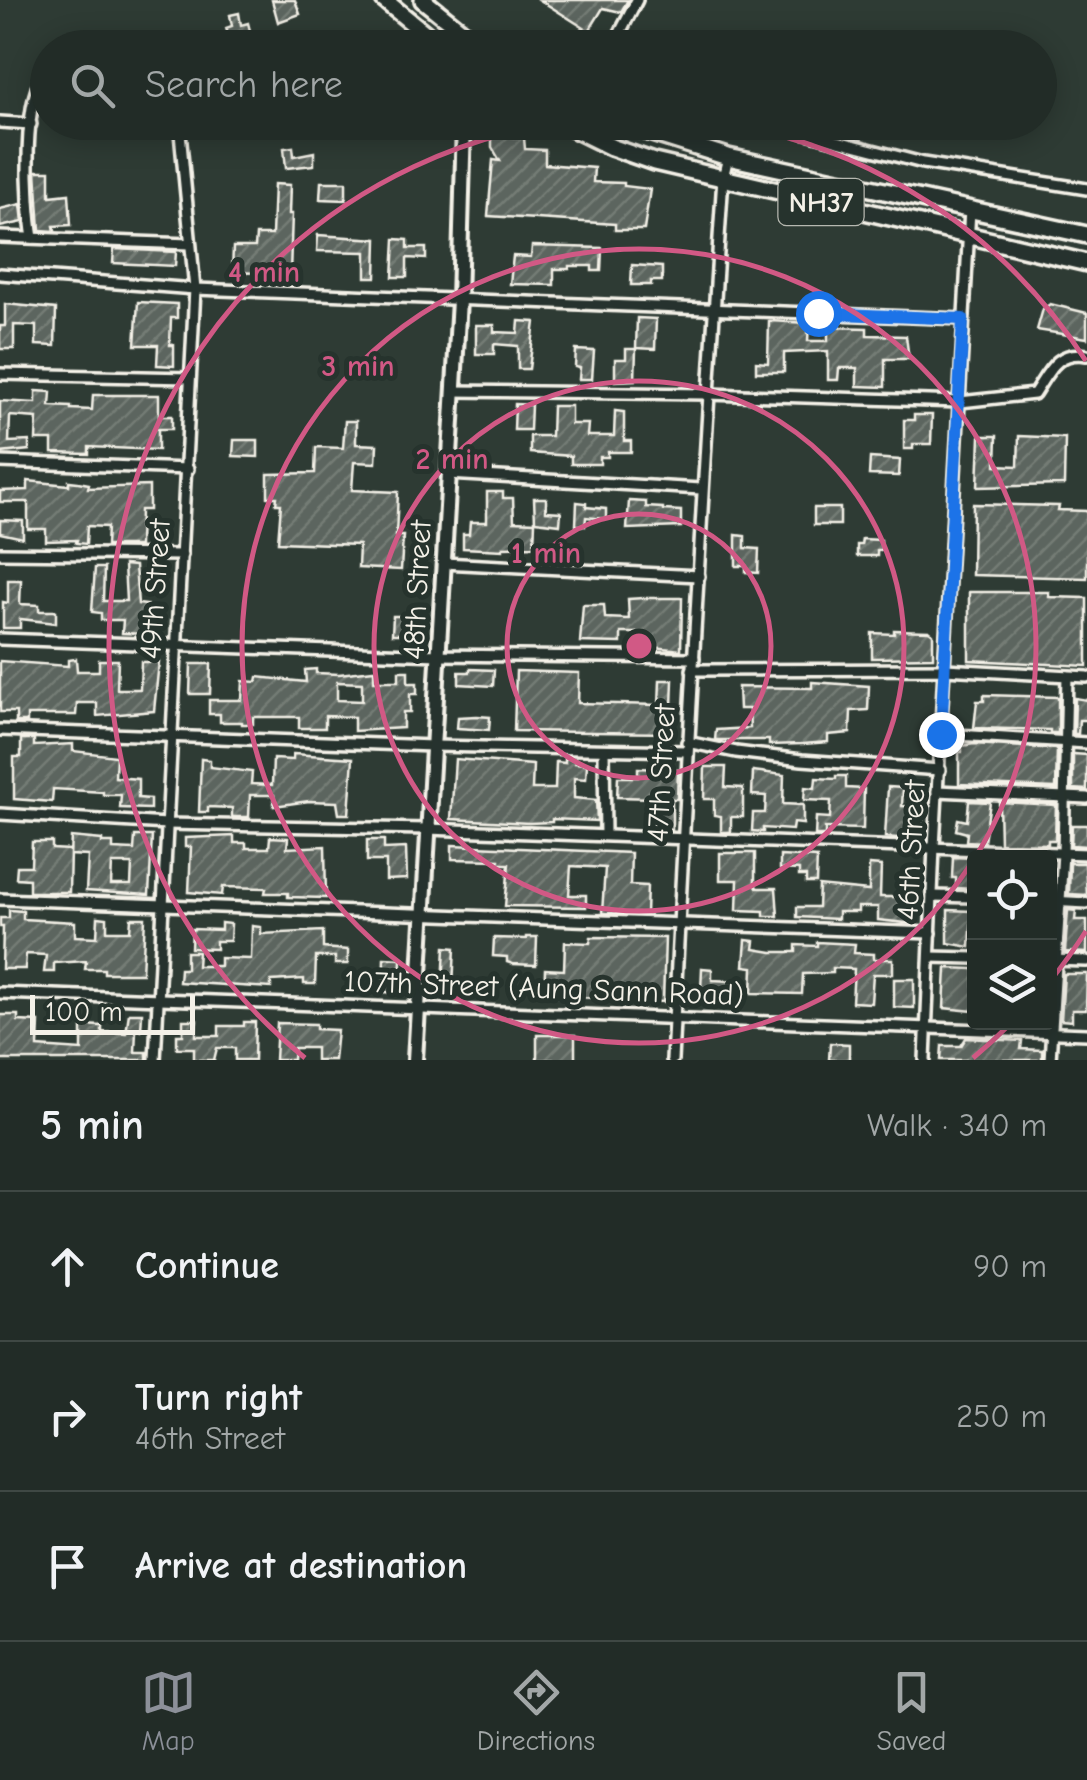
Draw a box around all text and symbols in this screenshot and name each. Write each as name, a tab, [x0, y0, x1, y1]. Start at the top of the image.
search box	[30, 30, 1057, 140]
icon: search	[65, 58, 120, 113]
text: Search here	[145, 63, 343, 107]
road number: NH37	[778, 179, 864, 225]
text: 4 min	[228, 255, 300, 290]
route start	[796, 291, 842, 337]
text: 3 min	[322, 349, 394, 384]
text: 2 min	[415, 442, 489, 477]
street label: 49th Street	[133, 516, 178, 660]
street label: 48th Street	[396, 518, 439, 661]
text: 1 min	[511, 536, 581, 571]
centre of rings	[621, 628, 657, 664]
street label: 47th Street	[640, 702, 683, 843]
route end	[919, 712, 965, 758]
street label: 46th Street	[890, 778, 933, 921]
map controls	[967, 850, 1057, 1030]
button: locate	[967, 850, 1057, 940]
button: layers	[967, 940, 1057, 1030]
street label: 107th Street (Aung Sann Road)	[343, 964, 745, 1013]
scale bar	[30, 990, 195, 1034]
text: 100 m	[45, 996, 123, 1028]
text: 5 min	[40, 1101, 144, 1150]
text: Walk · 340 m	[867, 1107, 1047, 1144]
icon: ahead	[40, 1239, 95, 1294]
text: Continue	[135, 1244, 279, 1288]
text: 90 m	[973, 1248, 1047, 1285]
text: Turn right	[135, 1376, 302, 1420]
icon: right	[40, 1389, 95, 1444]
text: 250 m	[956, 1398, 1047, 1435]
text: 46th Street	[135, 1420, 285, 1457]
icon: arrive	[40, 1539, 95, 1594]
text: Arrive at destination	[135, 1544, 467, 1588]
tab: Map	[141, 1665, 196, 1757]
tab: Directions	[477, 1665, 595, 1757]
tab: Saved	[876, 1665, 946, 1757]

